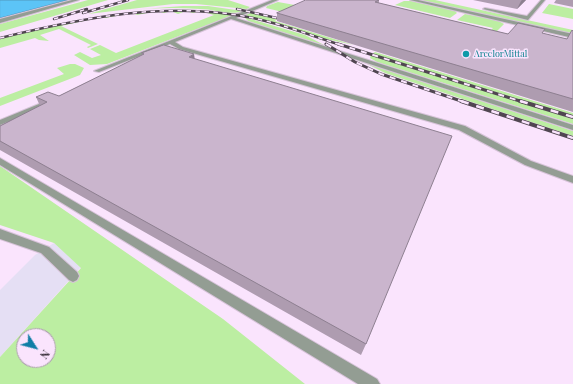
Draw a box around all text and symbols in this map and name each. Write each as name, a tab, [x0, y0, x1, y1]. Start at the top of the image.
marker: ArcelorMittal	[461, 49, 471, 59]
place label: ArcelorMittal	[474, 49, 527, 59]
north arrow	[16, 328, 56, 368]
text: N	[37, 347, 54, 362]

